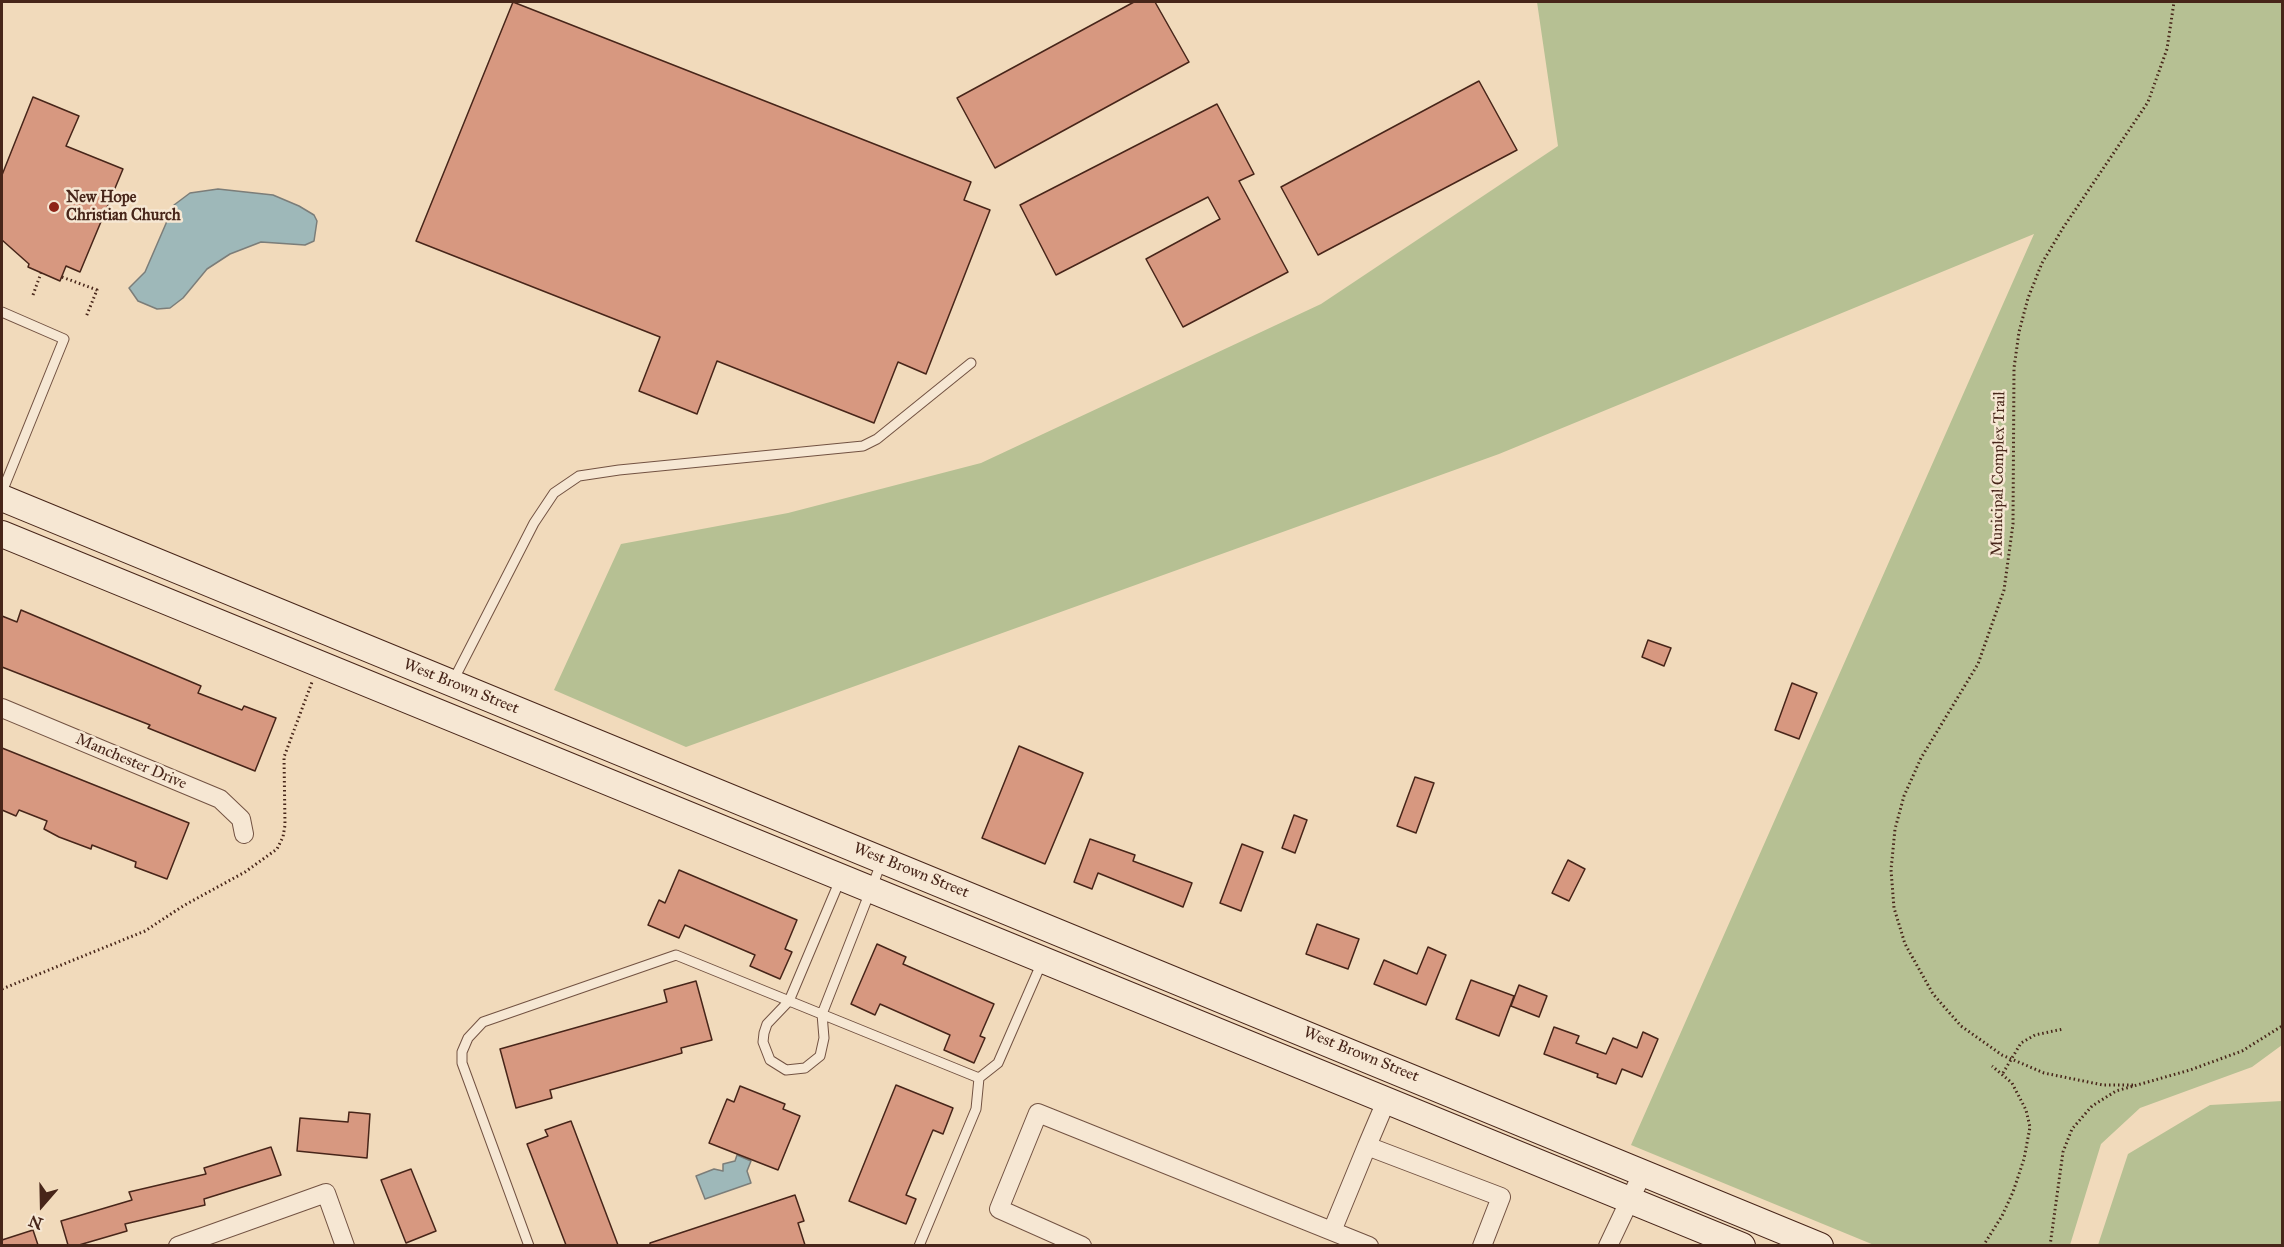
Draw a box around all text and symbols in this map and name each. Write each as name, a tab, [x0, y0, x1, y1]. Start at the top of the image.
place label: New Hope Christian Church	[66, 188, 181, 226]
marker: New Hope Christian Church	[47, 200, 61, 214]
street label: Municipal Complex Trail	[1988, 391, 2010, 557]
street label: West Brown Street	[400, 655, 522, 719]
street label: Manchester Drive	[73, 730, 189, 794]
street label: West Brown Street	[850, 839, 972, 903]
street label: West Brown Street	[1300, 1023, 1422, 1087]
north arrow	[12, 1175, 72, 1235]
text: N	[26, 1211, 45, 1234]

